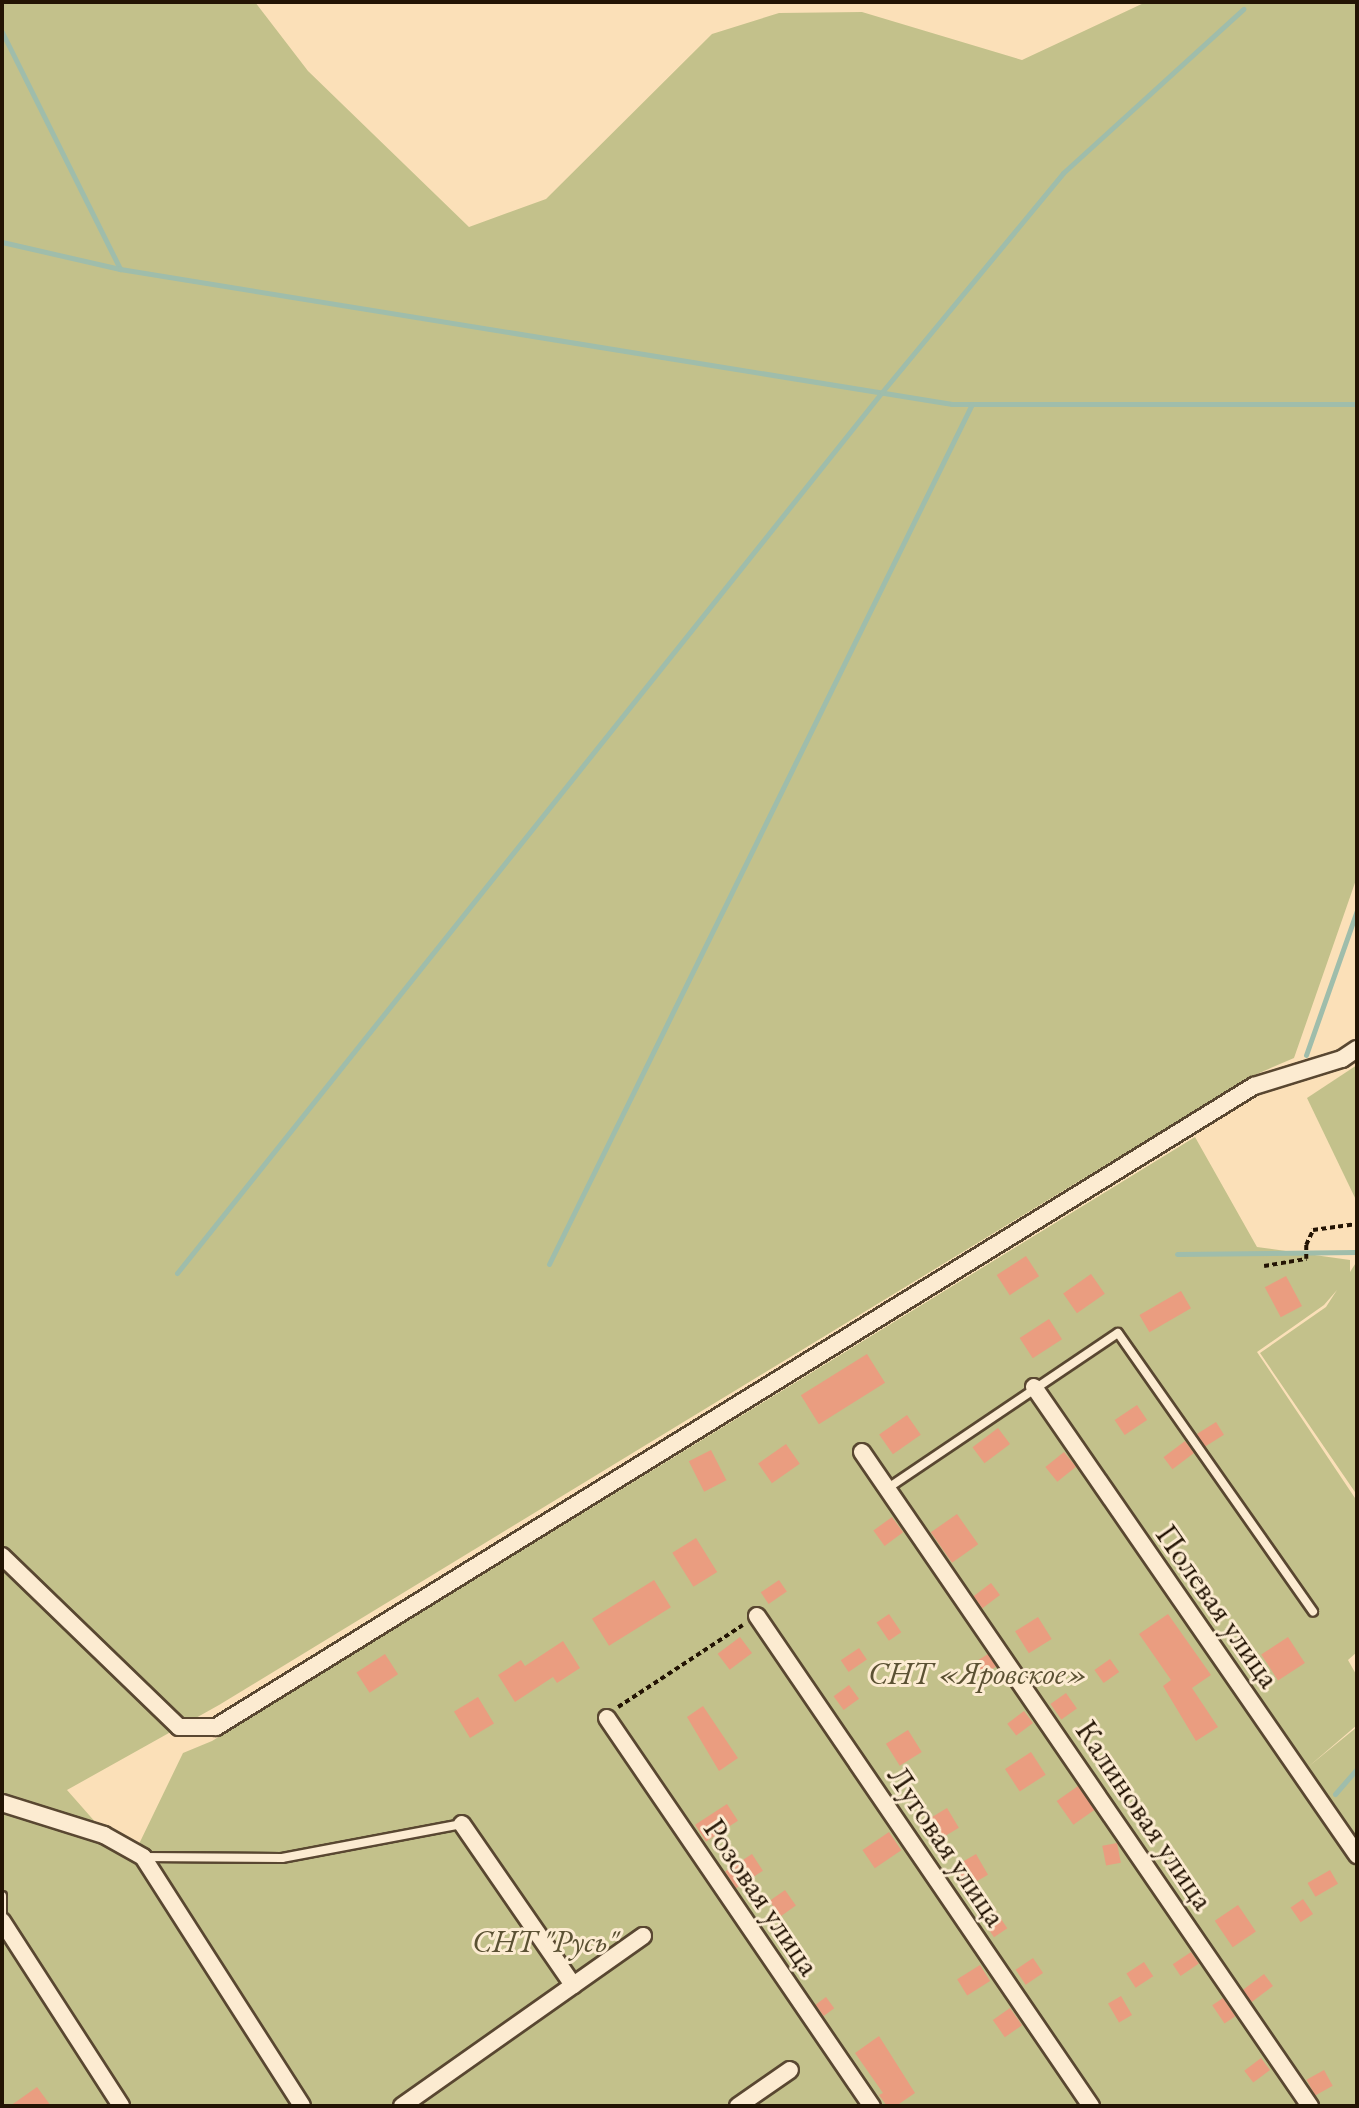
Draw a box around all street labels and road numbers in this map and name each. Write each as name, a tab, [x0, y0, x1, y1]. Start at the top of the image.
street label: Полевая улица	[1147, 1517, 1289, 1695]
street label: Калиновая улица	[1067, 1713, 1223, 1917]
street label: Луговая улица	[879, 1758, 1015, 1934]
street label: Розовая улица	[695, 1811, 829, 1983]

